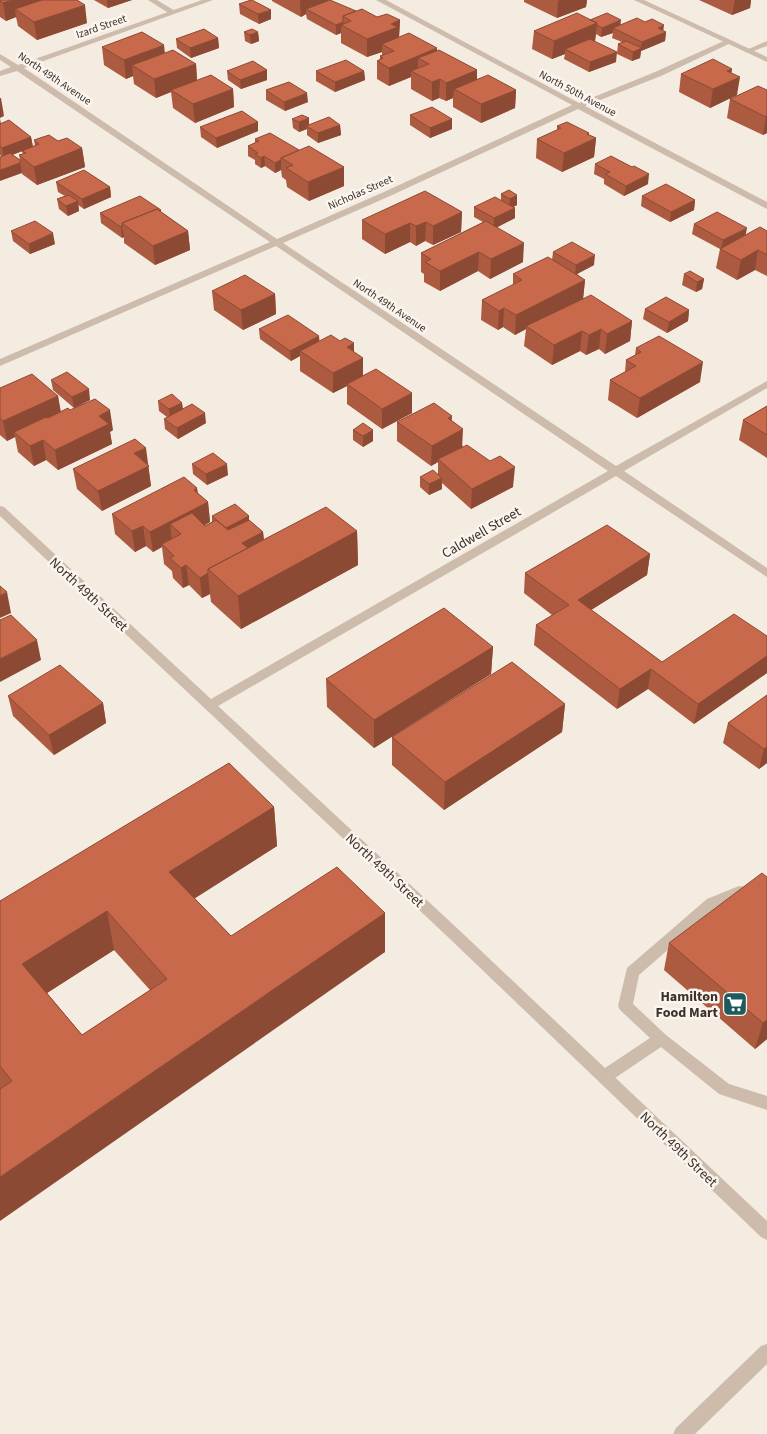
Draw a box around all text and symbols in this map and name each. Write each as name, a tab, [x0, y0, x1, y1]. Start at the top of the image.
street label: Izard Street	[74, 11, 129, 42]
street label: North 49th Avenue	[15, 48, 95, 109]
street label: North 50th Avenue	[536, 67, 620, 120]
street label: Nicholas Street	[325, 171, 395, 213]
street label: North 49th Avenue	[350, 275, 430, 336]
street label: Caldwell Street	[438, 502, 525, 564]
street label: North 49th Street	[45, 553, 132, 637]
street label: North 49th Street	[341, 829, 428, 913]
place label: Hamilton Food Mart	[656, 987, 719, 1023]
supermarket icon: Hamilton Food Mart	[722, 991, 748, 1017]
street label: North 49th Street	[635, 1108, 722, 1192]

